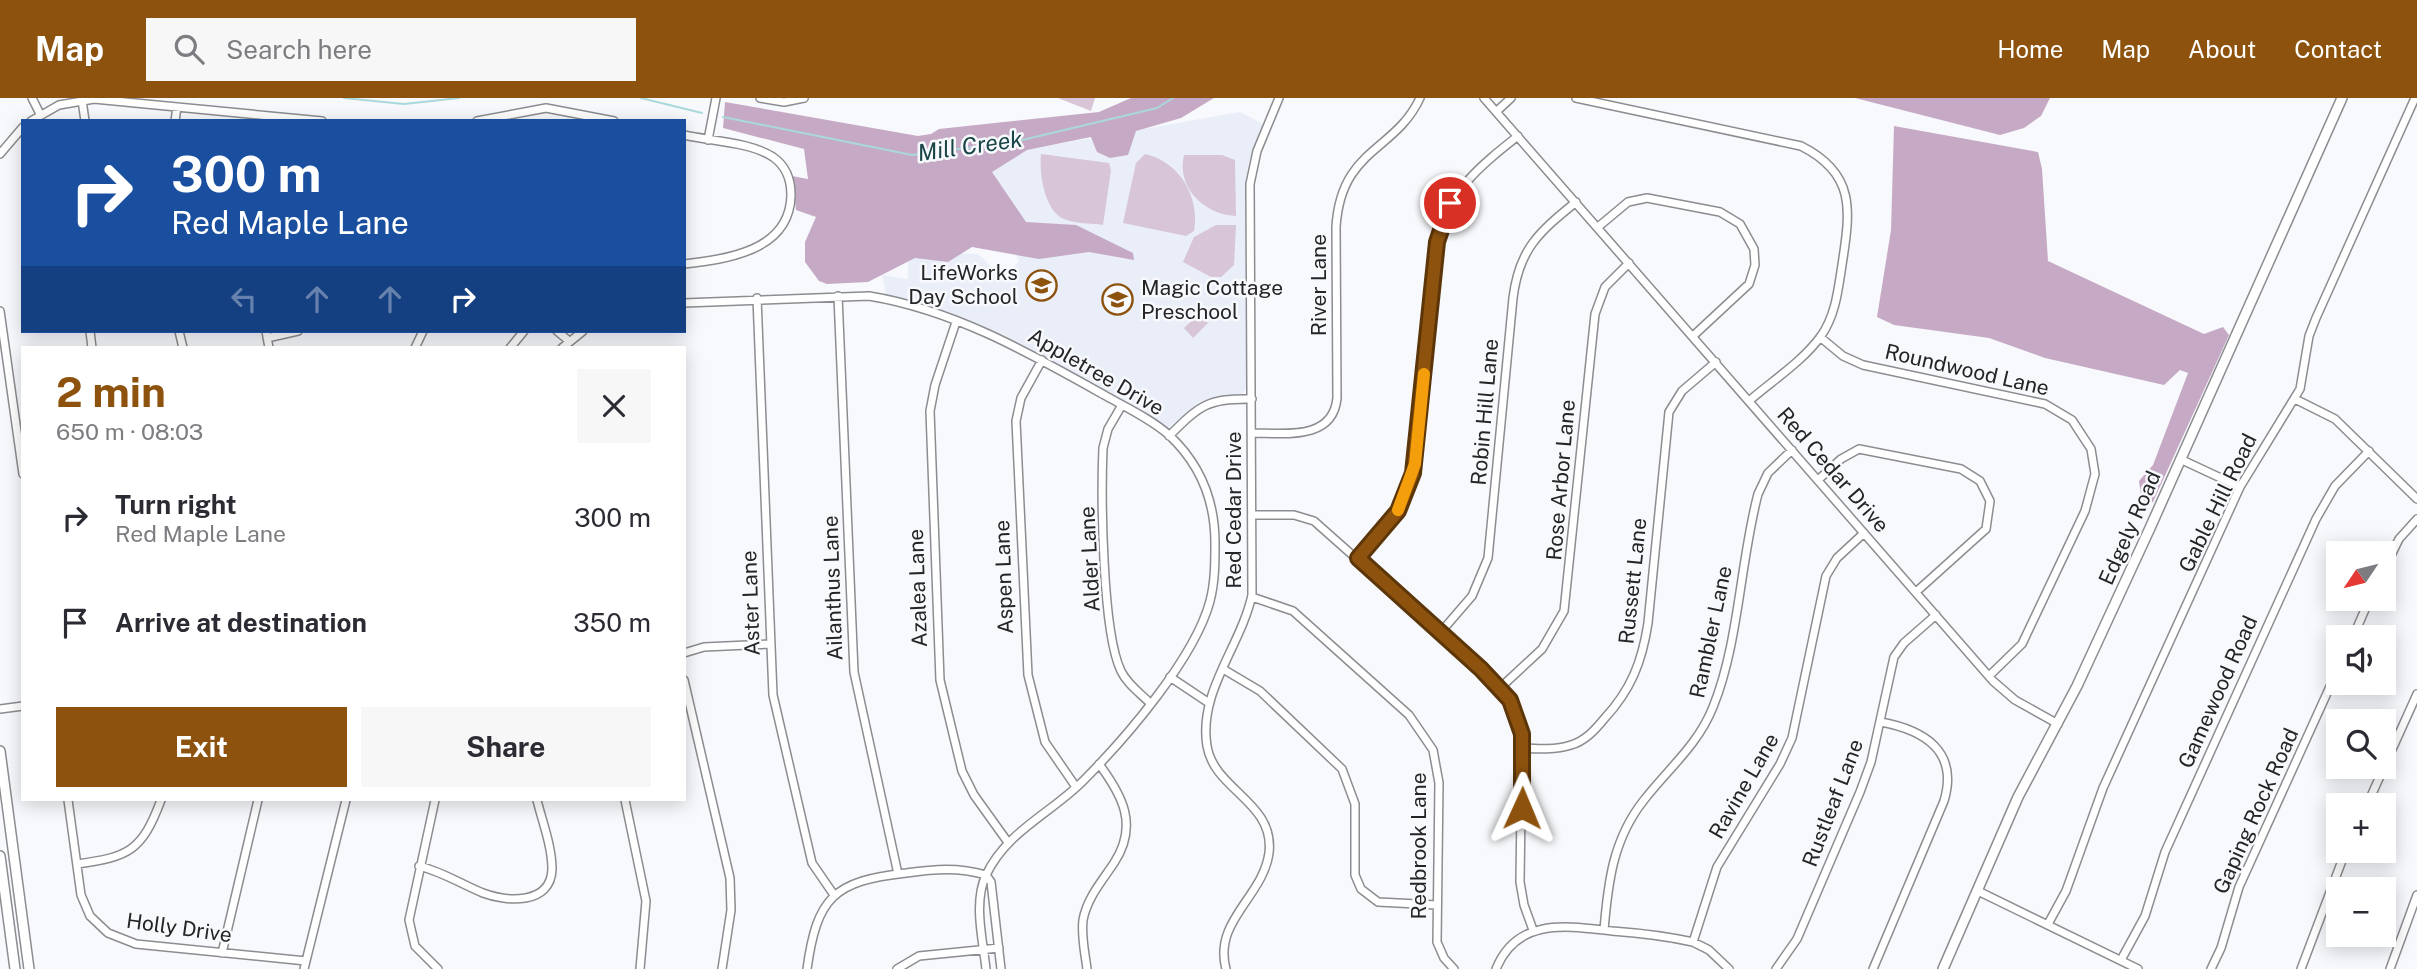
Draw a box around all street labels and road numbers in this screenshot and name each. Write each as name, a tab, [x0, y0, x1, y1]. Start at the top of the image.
street label: River Lane	[1306, 234, 1331, 336]
street label: Appletree Drive	[1024, 323, 1168, 420]
street label: Robin Hill Lane	[1466, 338, 1503, 486]
street label: Roundwood Lane	[1883, 338, 2052, 401]
street label: Rose Arbor Lane	[1541, 398, 1580, 561]
street label: Red Cedar Drive	[1772, 402, 1894, 537]
street label: Gable Hill Road	[2173, 429, 2262, 576]
street label: Red Cedar Drive	[1221, 431, 1246, 589]
street label: Edgely Road	[2093, 467, 2166, 589]
street label: Alder Lane	[1074, 505, 1105, 613]
street label: Ailanthus Lane	[817, 515, 848, 661]
street label: Russett Lane	[1613, 517, 1652, 645]
street label: Aspen Lane	[989, 519, 1018, 635]
street label: Azalea Lane	[903, 528, 932, 648]
street label: Aster Lane	[736, 550, 765, 656]
street label: Rambler Lane	[1684, 563, 1737, 700]
street label: Gamewood Road	[2173, 612, 2262, 772]
street label: Gaping Rock Road	[2208, 724, 2303, 898]
street label: Ravine Lane	[1703, 729, 1784, 843]
street label: Rustleaf Lane	[1797, 736, 1868, 870]
street label: Redbrook Lane	[1406, 772, 1431, 920]
street label: Holly Drive	[125, 908, 233, 947]

